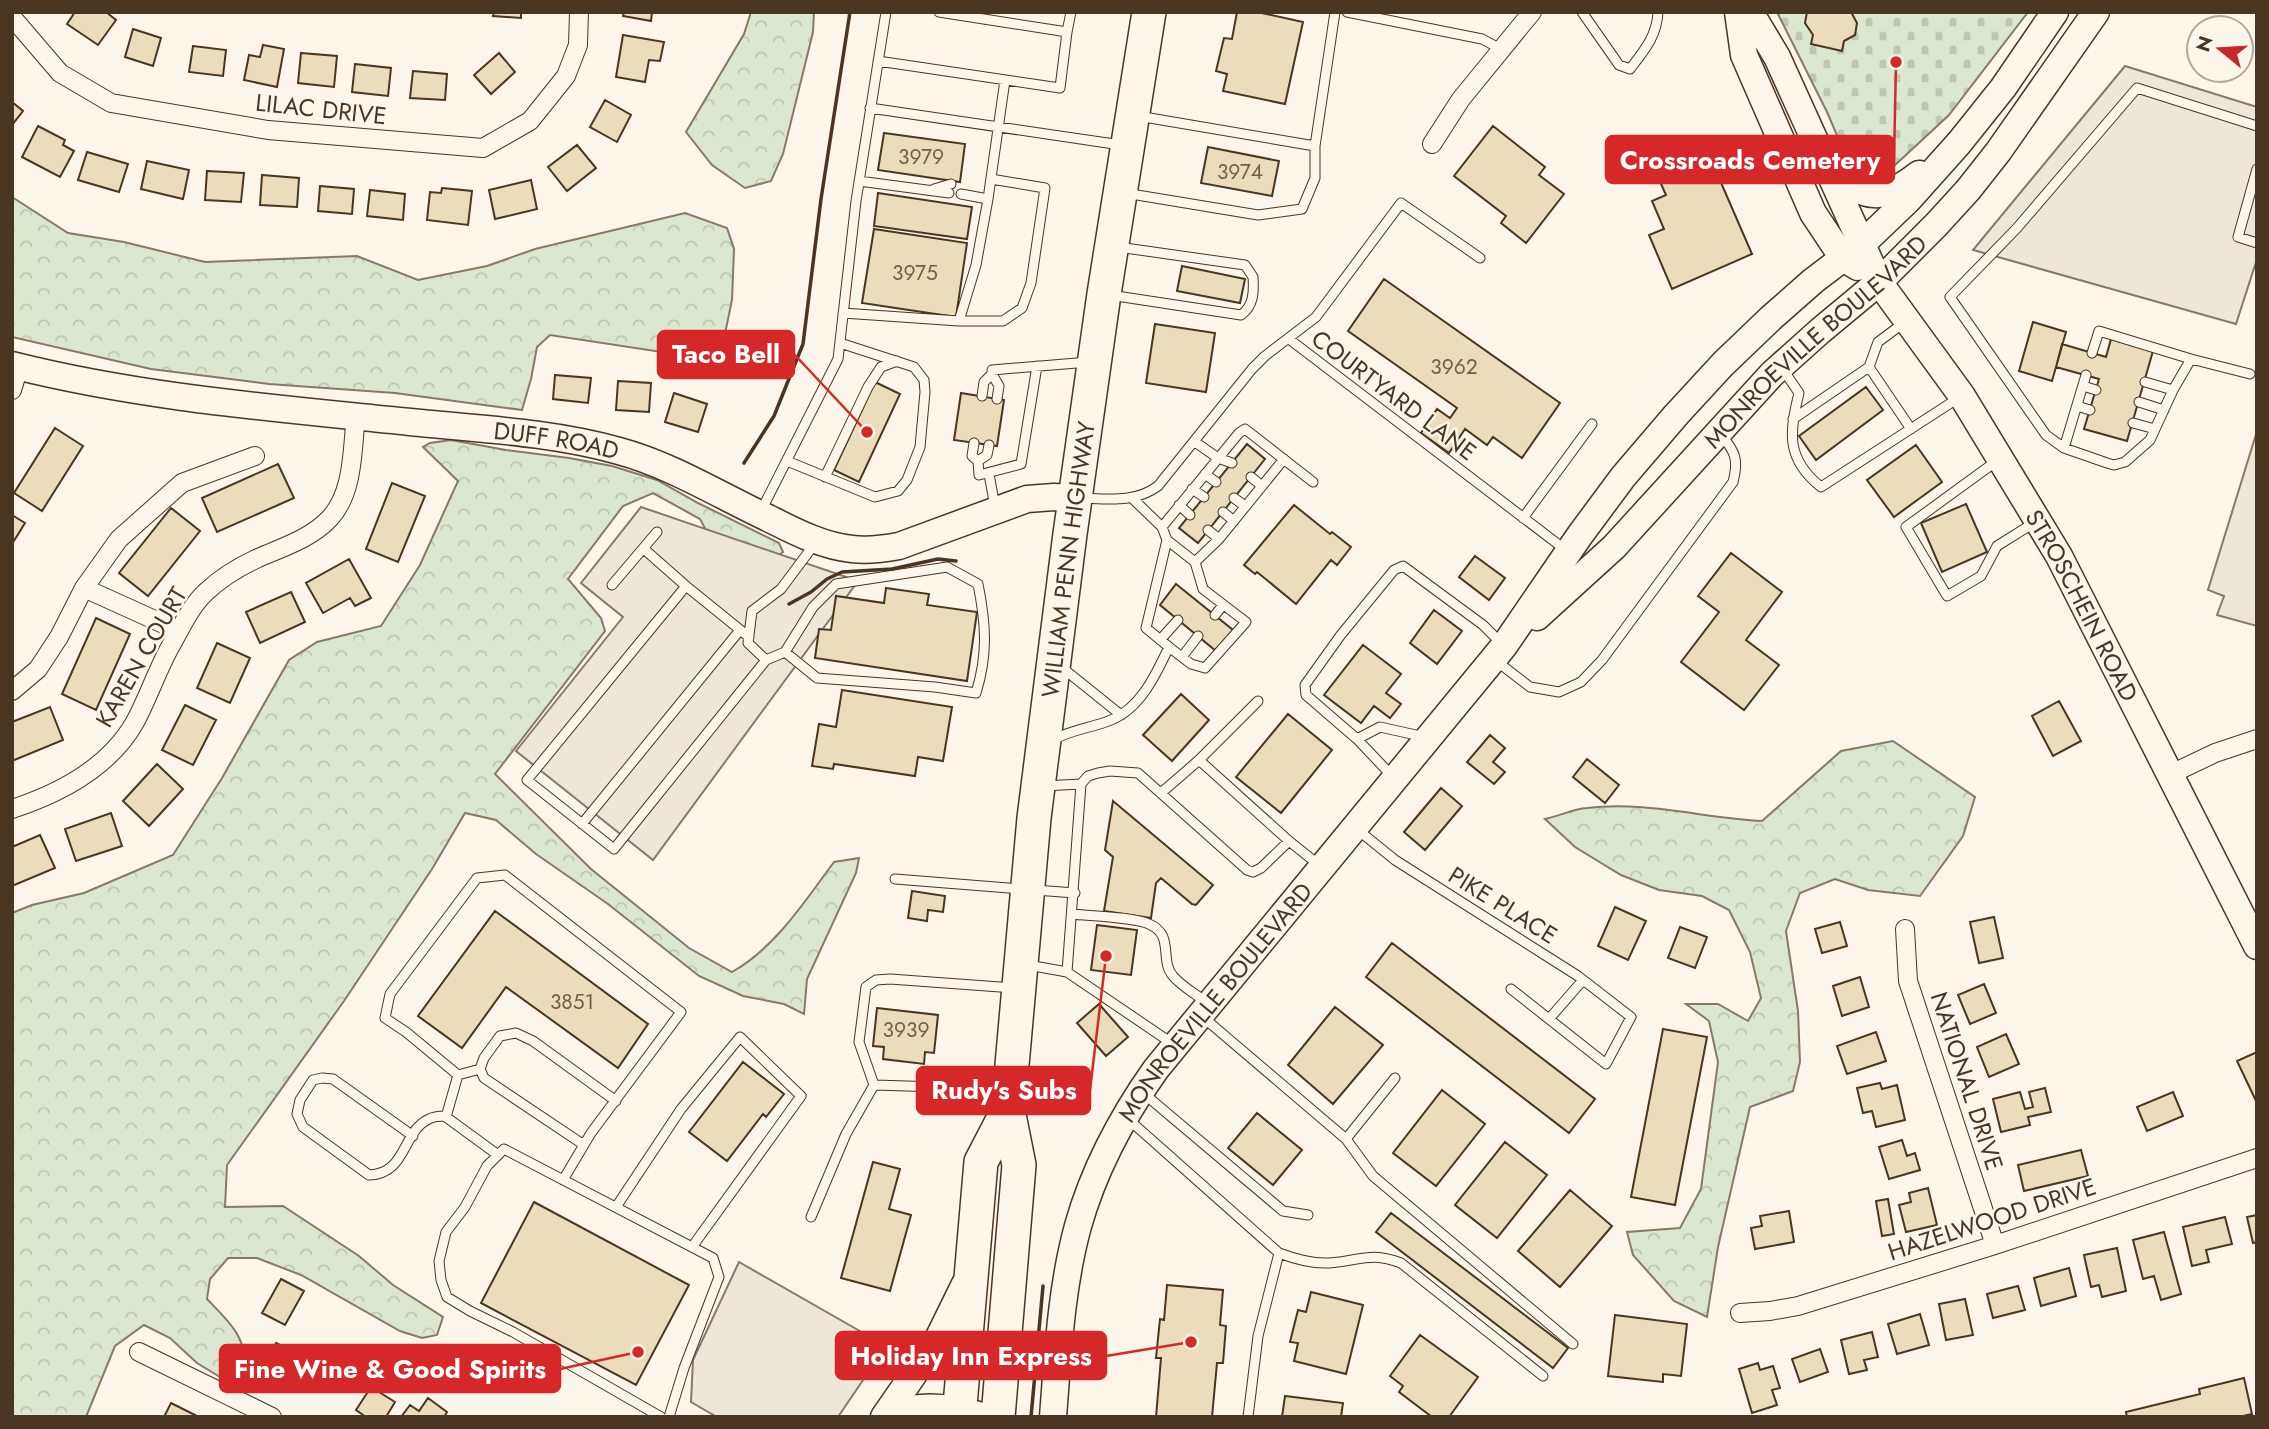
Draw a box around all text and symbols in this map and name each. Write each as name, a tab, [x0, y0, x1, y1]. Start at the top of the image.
north arrow	[2185, 14, 2255, 84]
text: N	[2189, 33, 2219, 55]
street label: LILAC DRIVE	[254, 85, 388, 133]
callout: Crossroads Cemetery	[1606, 136, 1894, 183]
text: Crossroads Cemetery	[1620, 141, 1881, 179]
house number: 3979	[898, 142, 944, 172]
house number: 3974	[1217, 157, 1263, 187]
street label: MONROEVILLE BOULEVARD	[1695, 227, 1934, 456]
house number: 3975	[892, 258, 938, 288]
street label: COURTYARD LANE	[1304, 321, 1484, 469]
callout: Taco Bell	[658, 331, 794, 378]
text: Taco Bell	[672, 335, 780, 373]
house number: 3962	[1430, 352, 1478, 382]
street label: DUFF ROAD	[492, 412, 623, 468]
street label: WILLIAM PENN HIGHWAY	[1032, 418, 1103, 699]
street label: STROSCHEIN ROAD	[2017, 503, 2147, 707]
street label: KAREN COURT	[87, 580, 195, 734]
street label: PIKE PLACE	[1442, 858, 1564, 952]
street label: MONROEVILLE BOULEVARD	[1109, 875, 1320, 1128]
house number: 3851	[550, 987, 594, 1017]
street label: NATIONAL DRIVE	[1922, 987, 2012, 1175]
house number: 3939	[882, 1015, 930, 1045]
callout: Rudy's Subs	[917, 1067, 1090, 1114]
text: Rudy's Subs	[931, 1071, 1077, 1109]
street label: HAZELWOOD DRIVE	[1883, 1169, 2101, 1269]
callout: Holiday Inn Express	[836, 1332, 1106, 1379]
text: Holiday Inn Express	[850, 1337, 1092, 1375]
callout: Fine Wine & Good Spirits	[220, 1345, 560, 1392]
text: Fine Wine & Good Spirits	[234, 1350, 546, 1388]

